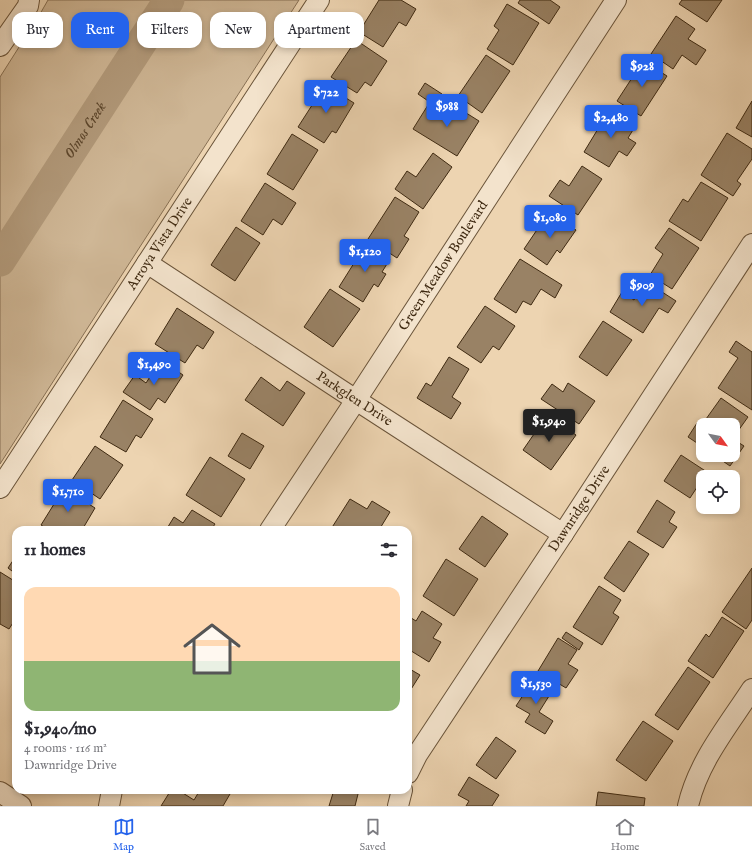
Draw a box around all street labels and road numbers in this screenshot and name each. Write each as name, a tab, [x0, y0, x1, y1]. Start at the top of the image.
street label: Arroya Vista Drive	[122, 193, 197, 294]
street label: Green Meadow Boulevard	[394, 197, 492, 334]
street label: Parkglen Drive	[313, 367, 397, 431]
street label: Dawnridge Drive	[545, 462, 614, 556]

